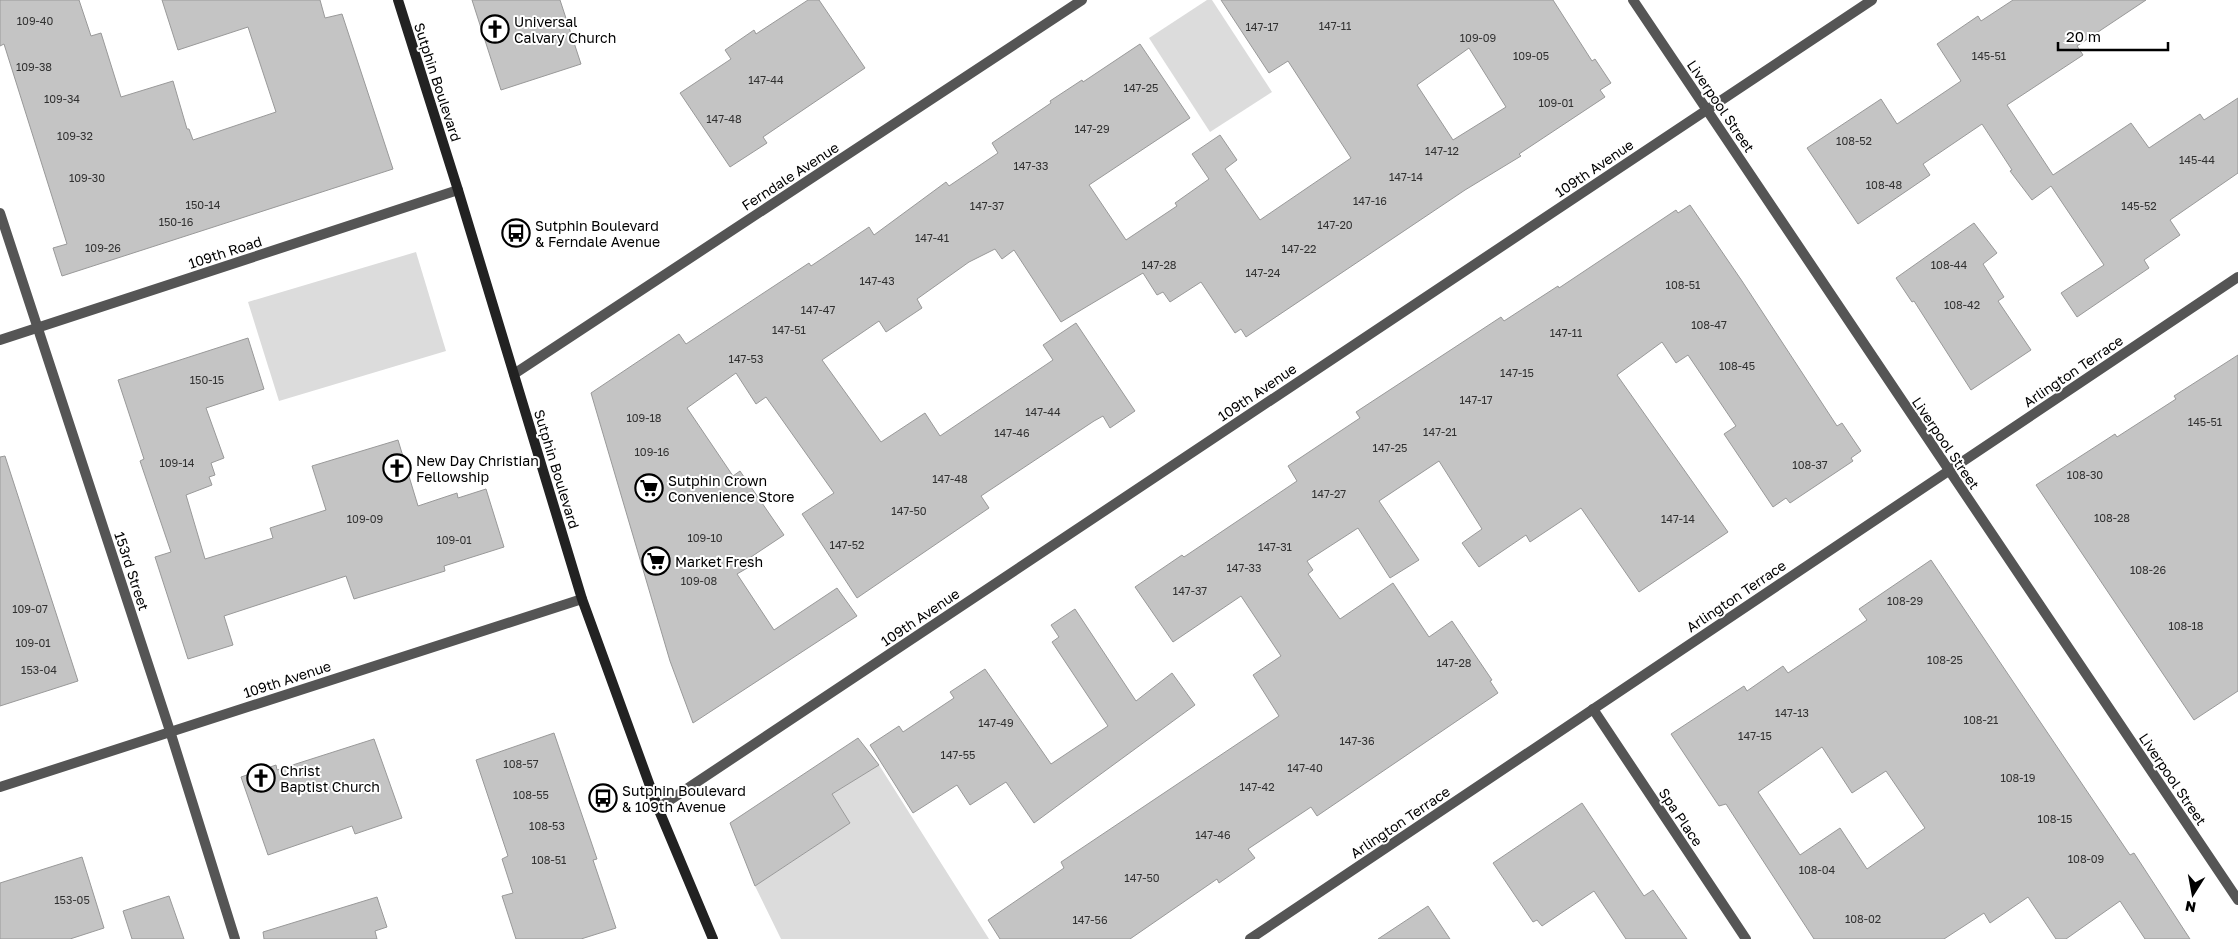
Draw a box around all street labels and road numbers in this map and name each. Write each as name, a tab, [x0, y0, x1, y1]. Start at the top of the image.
street label: Sutphin Boulevard	[411, 20, 465, 144]
street label: Liverpool Street	[1684, 57, 1758, 155]
street label: 109th Avenue	[1551, 135, 1637, 201]
street label: Ferndale Avenue	[738, 138, 842, 214]
street label: 109th Road	[186, 232, 264, 272]
street label: Arlington Terrace	[2020, 331, 2126, 411]
street label: 109th Avenue	[1214, 359, 1300, 425]
street label: Liverpool Street	[1909, 394, 1983, 492]
street label: Sutphin Boulevard	[531, 407, 583, 531]
street label: 153rd Street	[111, 529, 153, 613]
street label: Arlington Terrace	[1683, 556, 1789, 636]
street label: 109th Avenue	[877, 584, 963, 650]
street label: 109th Avenue	[241, 657, 333, 701]
street label: Liverpool Street	[2136, 730, 2210, 828]
street label: Arlington Terrace	[1347, 782, 1453, 862]
street label: Spa Place	[1655, 785, 1707, 849]

